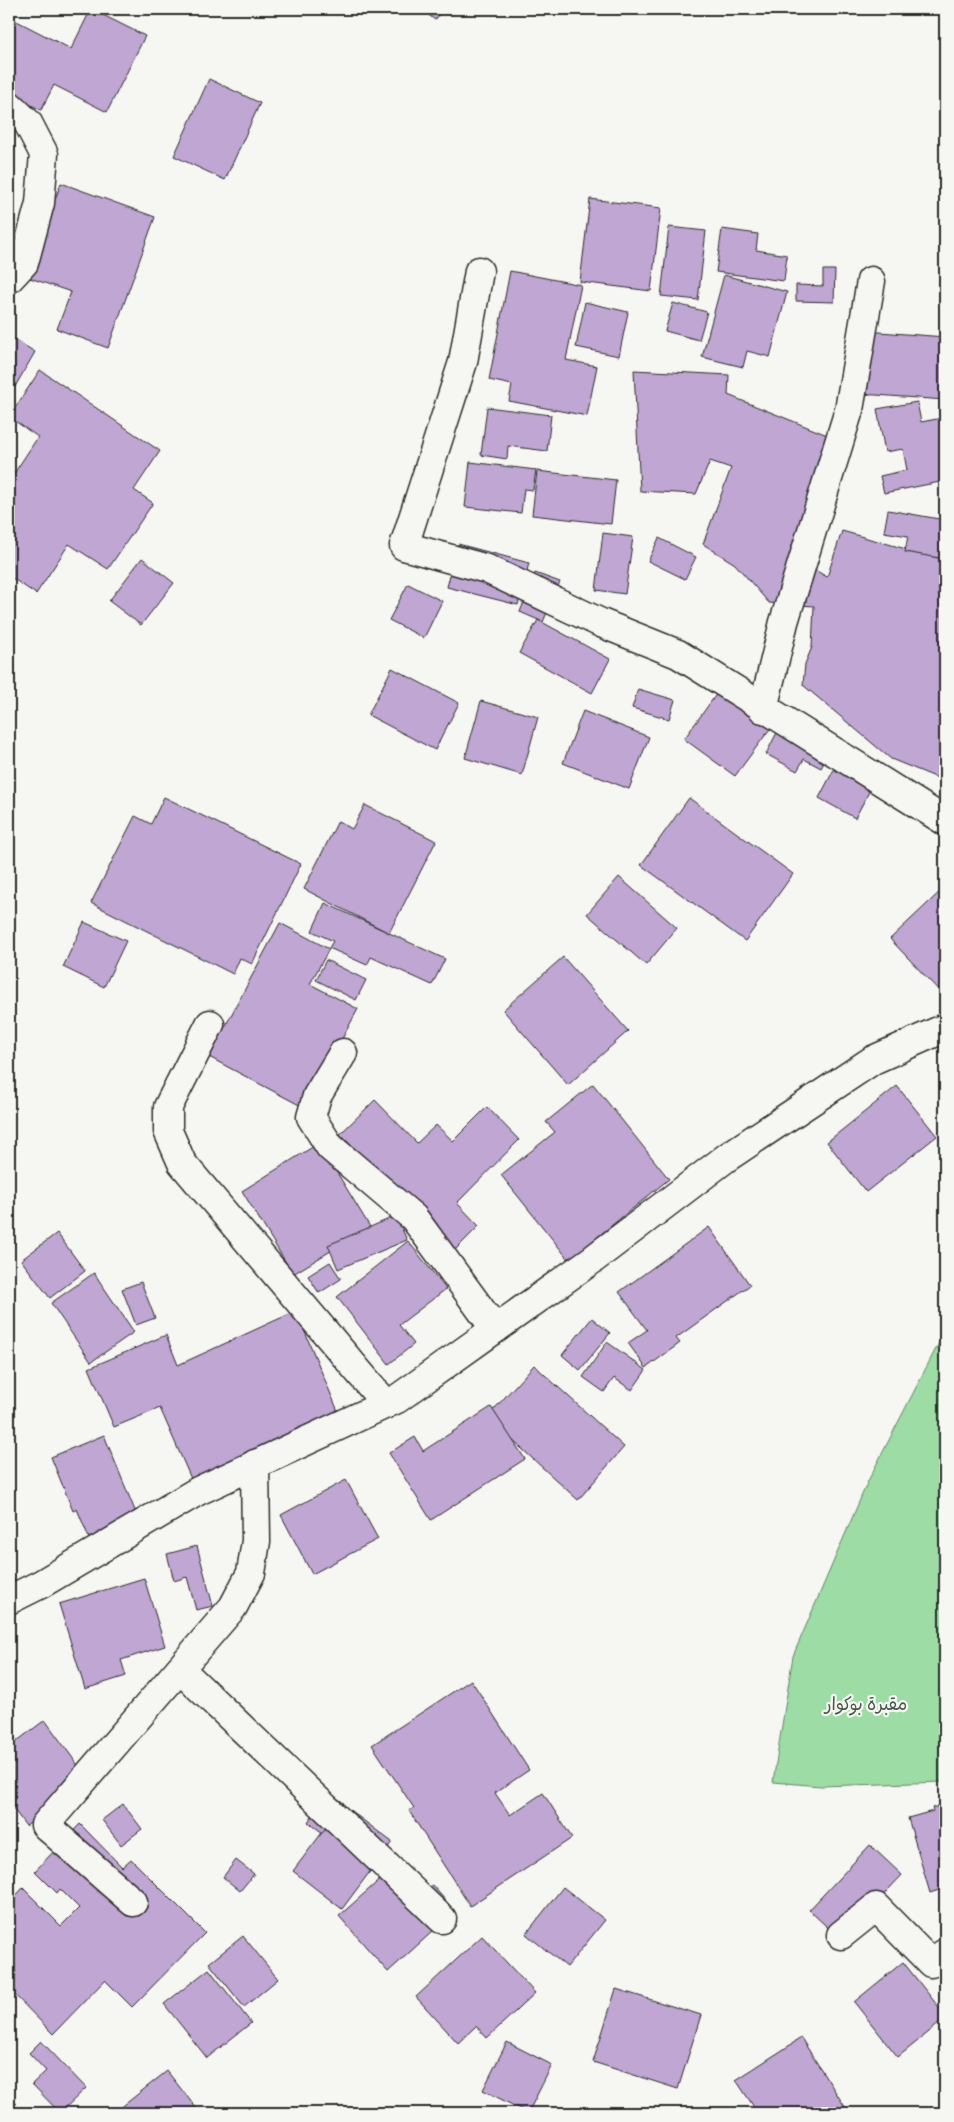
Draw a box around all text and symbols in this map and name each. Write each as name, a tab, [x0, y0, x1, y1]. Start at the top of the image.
park label: مقبرة بوكوار	[823, 1696, 907, 1717]

